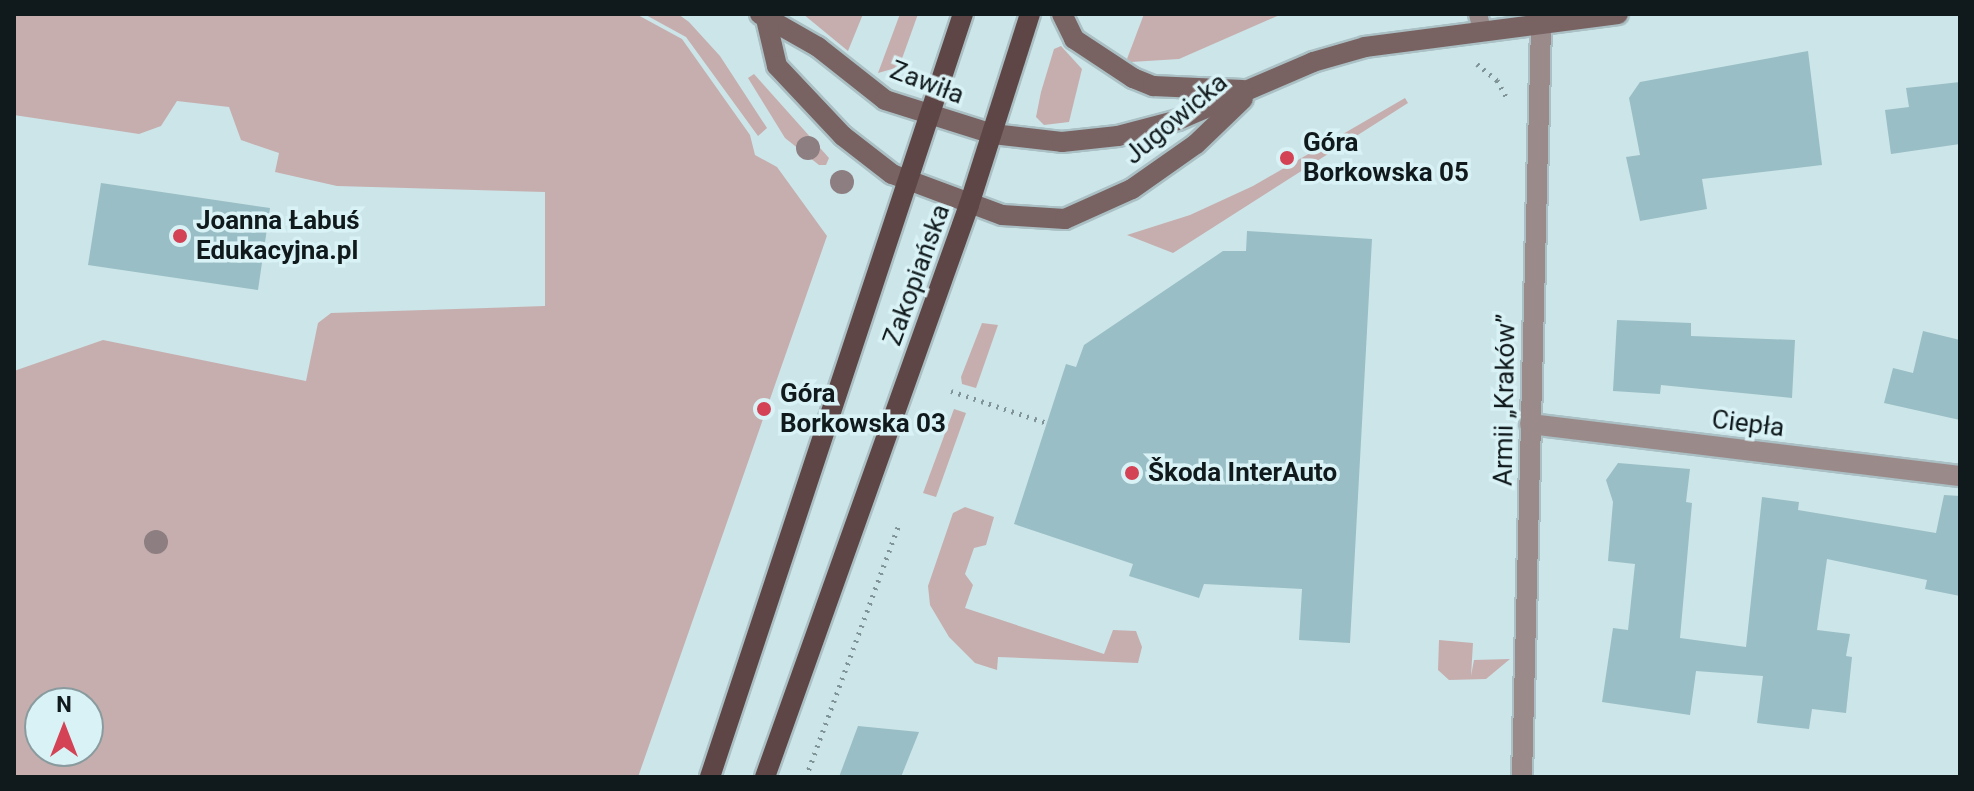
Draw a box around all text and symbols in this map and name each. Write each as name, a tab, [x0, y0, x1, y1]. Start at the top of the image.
street label: Zawiła	[886, 55, 968, 111]
street label: Jugowicka	[1118, 67, 1234, 171]
place label: Góra Borkowska 05	[1303, 127, 1469, 188]
marker: Góra Borkowska 05	[1278, 149, 1296, 167]
street label: Zakopiańska	[877, 200, 957, 350]
place label: Joanna Łabuś Edukacyjna.pl	[196, 205, 360, 266]
marker: Joanna Łabuś Edukacyjna.pl	[171, 227, 189, 245]
street label: Armii „Kraków”	[1488, 314, 1522, 486]
place label: Góra Borkowska 03	[780, 378, 946, 440]
marker: Góra Borkowska 03	[755, 400, 773, 418]
street label: Ciepła	[1710, 404, 1786, 444]
place label: Škoda InterAuto	[1148, 457, 1337, 489]
marker: Škoda InterAuto	[1123, 464, 1141, 482]
north arrow	[24, 687, 104, 767]
text: N	[56, 692, 72, 717]

